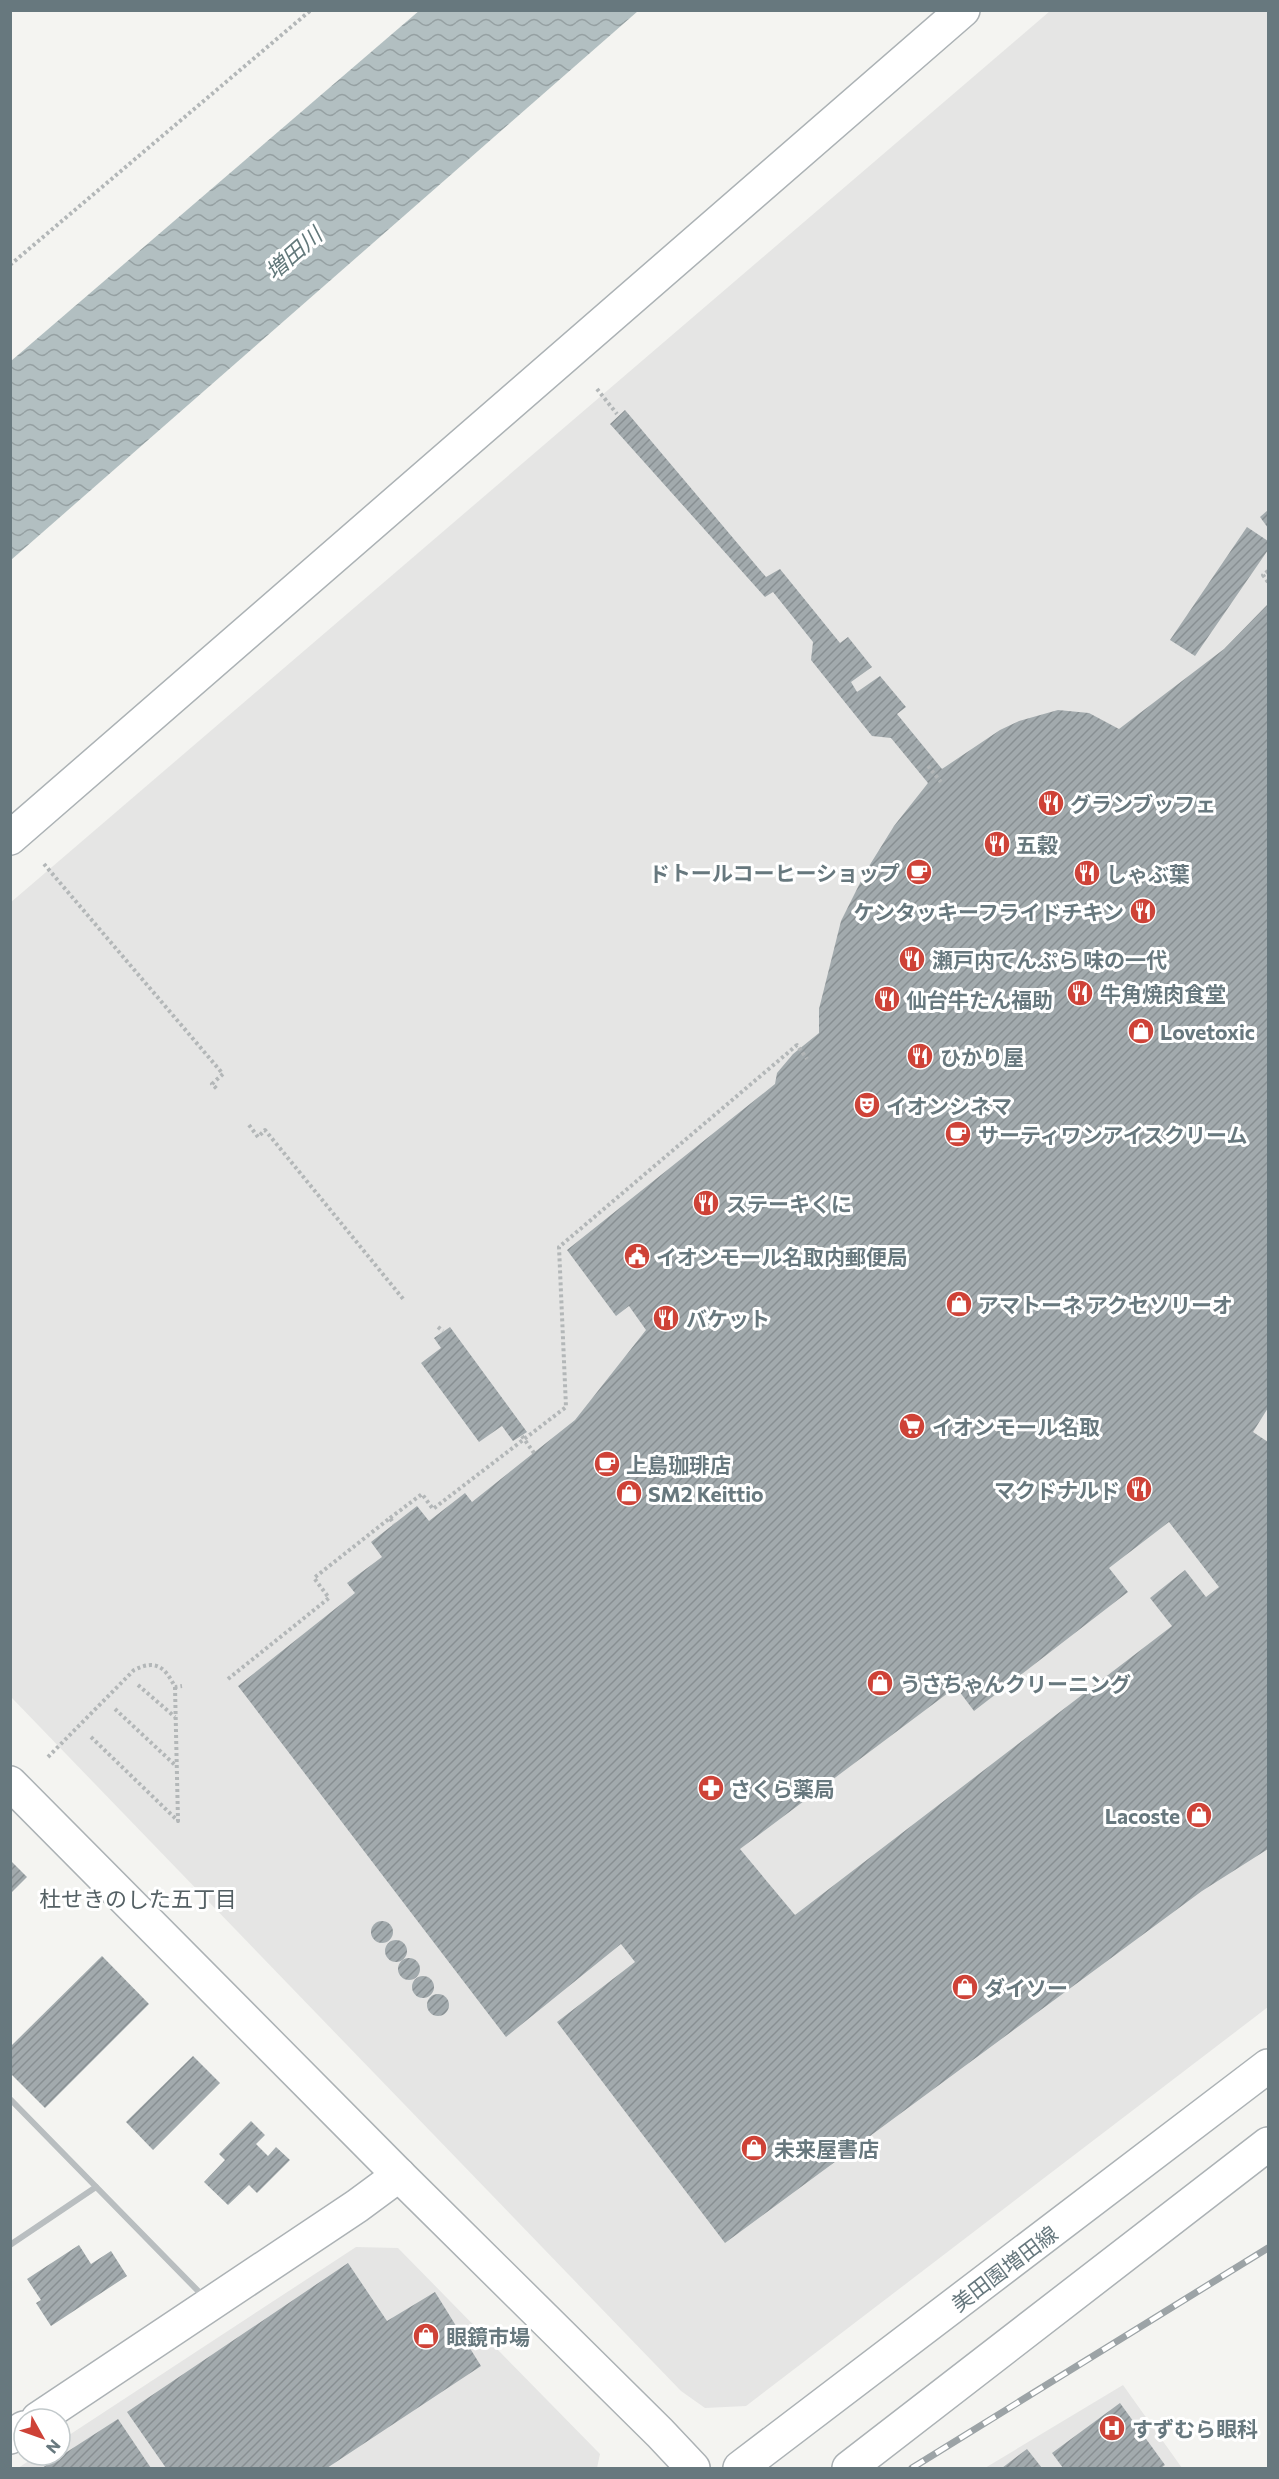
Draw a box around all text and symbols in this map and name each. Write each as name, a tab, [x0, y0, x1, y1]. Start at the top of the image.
water label: 増田川	[259, 220, 328, 285]
restaurant icon: グランブッフェ	[1036, 788, 1066, 818]
place label: グランブッフェ	[1070, 791, 1216, 816]
restaurant icon: 五穀	[982, 829, 1012, 859]
place label: 五穀	[1016, 832, 1058, 857]
cafe icon: ドトールコーヒーショップ	[904, 857, 934, 887]
restaurant icon: しゃぶ葉	[1072, 858, 1102, 888]
place label: ドトールコーヒーショップ	[649, 860, 900, 885]
place label: しゃぶ葉	[1106, 861, 1190, 886]
restaurant icon: ケンタッキーフライドチキン	[1128, 896, 1158, 926]
place label: ケンタッキーフライドチキン	[854, 899, 1124, 924]
restaurant icon: 瀬戸内てんぷら 味の一代	[897, 944, 927, 974]
place label: 瀬戸内てんぷら 味の一代	[932, 947, 1167, 972]
restaurant icon: 牛角焼肉食堂	[1065, 978, 1095, 1008]
place label: 牛角焼肉食堂	[1100, 981, 1226, 1006]
restaurant icon: 仙台牛たん福助	[872, 984, 902, 1014]
place label: 仙台牛たん福助	[906, 987, 1053, 1012]
shop icon: Lovetoxic	[1126, 1016, 1156, 1046]
place label: Lovetoxic	[1160, 1019, 1255, 1044]
restaurant icon: ひかり屋	[905, 1041, 935, 1071]
place label: ひかり屋	[940, 1044, 1024, 1069]
theatre icon: イオンシネマ	[852, 1090, 882, 1120]
place label: イオンシネマ	[886, 1093, 1012, 1118]
cafe icon: サーティワンアイスクリーム	[943, 1119, 973, 1149]
place label: サーティワンアイスクリーム	[978, 1122, 1247, 1147]
restaurant icon: ステーキくに	[691, 1188, 721, 1218]
place label: ステーキくに	[726, 1191, 852, 1216]
public building icon: イオンモール名取内郵便局	[622, 1241, 652, 1271]
place label: イオンモール名取内郵便局	[656, 1244, 908, 1269]
shop icon: アマトーネ アクセソリーオ	[944, 1289, 974, 1319]
place label: アマトーネ アクセソリーオ	[978, 1292, 1233, 1317]
restaurant icon: バケット	[651, 1303, 681, 1333]
place label: バケット	[686, 1306, 770, 1331]
supermarket icon: イオンモール名取	[897, 1411, 927, 1441]
place label: イオンモール名取	[932, 1414, 1100, 1439]
cafe icon: 上島珈琲店	[592, 1449, 622, 1479]
place label: 上島珈琲店	[626, 1452, 731, 1477]
restaurant icon: マクドナルド	[1124, 1474, 1154, 1504]
place label: マクドナルド	[994, 1477, 1120, 1502]
shop icon: SM2 Keittio	[614, 1478, 644, 1508]
place label: SM2 Keittio	[648, 1481, 764, 1506]
shop icon: うさちゃんクリーニング	[865, 1668, 895, 1698]
place label: うさちゃんクリーニング	[900, 1671, 1131, 1696]
pharmacy icon: さくら薬局	[696, 1773, 726, 1803]
place label: さくら薬局	[730, 1776, 835, 1801]
shop icon: Lacoste	[1184, 1800, 1214, 1830]
place label: Lacoste	[1105, 1803, 1180, 1828]
district label: 杜せきのした五丁目	[39, 1885, 237, 1912]
shop icon: ダイソー	[950, 1972, 980, 2002]
place label: ダイソー	[984, 1975, 1068, 2000]
shop icon: 未来屋書店	[739, 2133, 769, 2163]
place label: 未来屋書店	[774, 2136, 879, 2161]
street label: 美田園増田線	[946, 2220, 1062, 2316]
shop icon: 眼鏡市場	[411, 2321, 441, 2351]
place label: 眼鏡市場	[446, 2324, 530, 2349]
north arrow	[12, 2407, 72, 2467]
hospital icon: すずむら眼科	[1097, 2413, 1127, 2443]
place label: すずむら眼科	[1132, 2416, 1258, 2441]
text: N	[43, 2436, 65, 2458]

